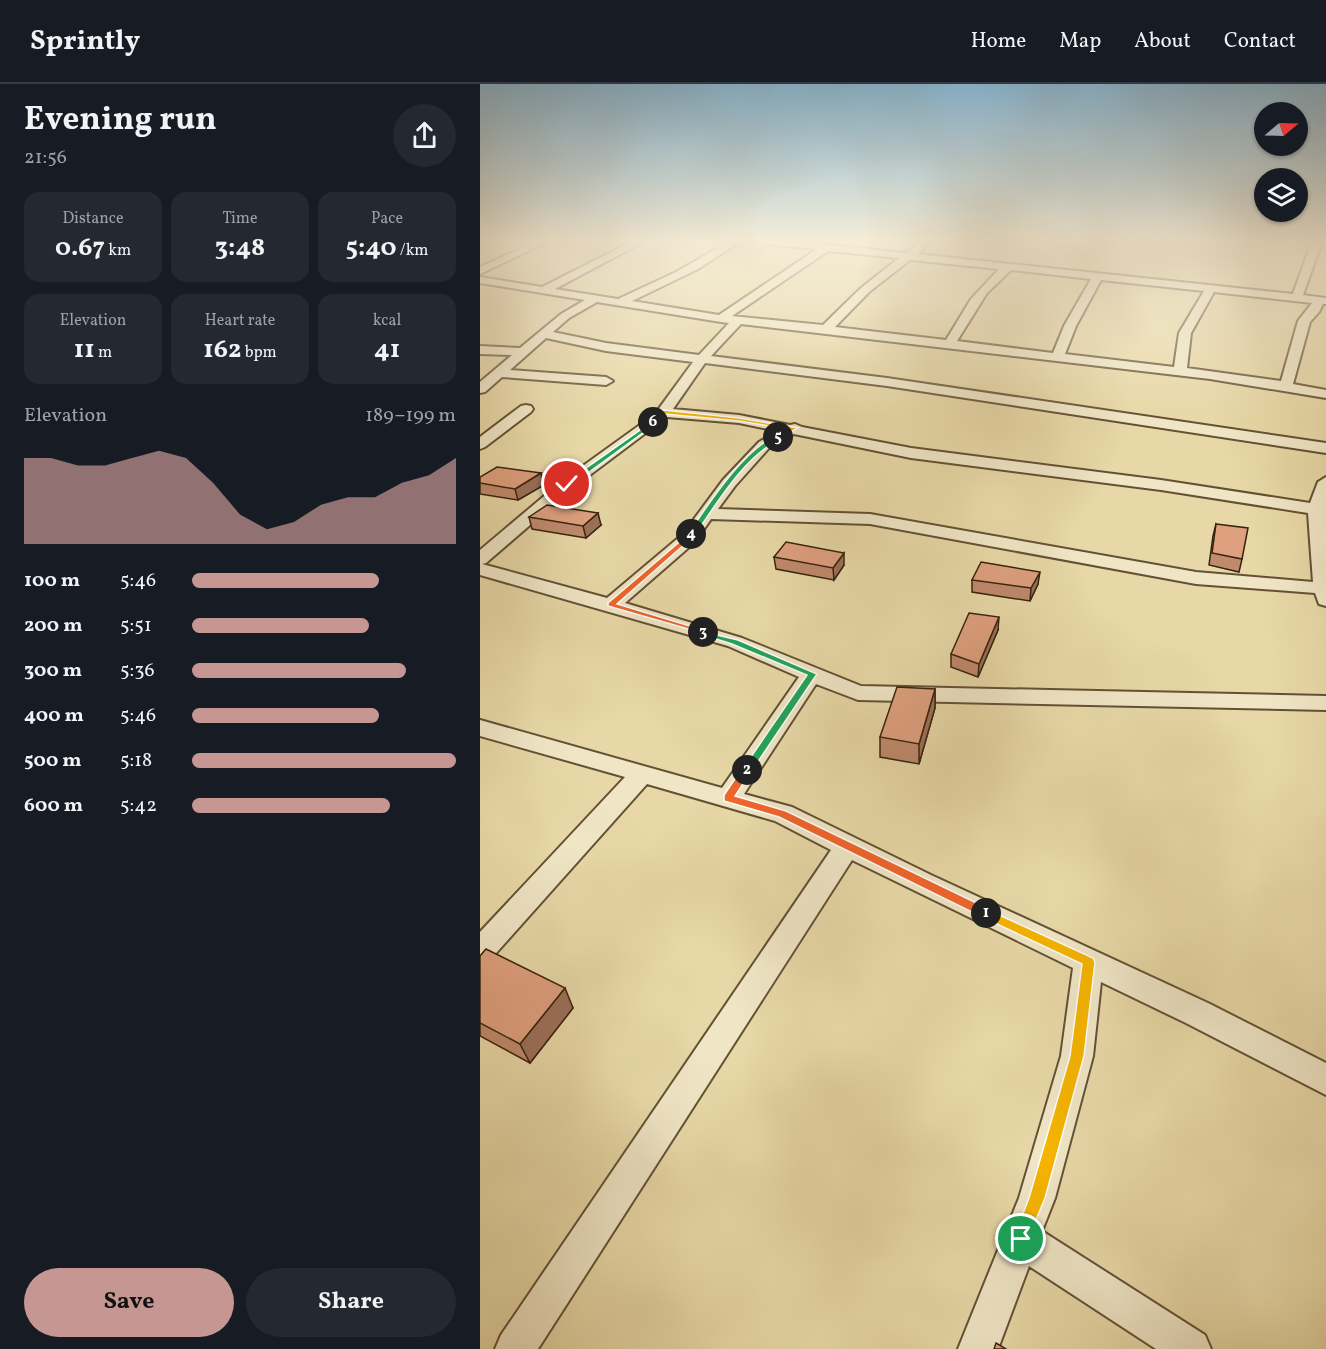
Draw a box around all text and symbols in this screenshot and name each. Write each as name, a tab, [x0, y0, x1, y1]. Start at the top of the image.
text: Sprintly	[30, 22, 140, 61]
text: Home	[971, 27, 1026, 56]
text: Map	[1059, 27, 1101, 56]
text: About	[1134, 27, 1191, 56]
text: Contact	[1224, 27, 1296, 56]
text: Evening run	[24, 98, 217, 144]
north arrow	[1254, 102, 1308, 156]
map controls	[1254, 102, 1308, 222]
button: share	[393, 104, 456, 167]
text: 21:56	[24, 144, 67, 172]
button: layers	[1254, 168, 1308, 222]
text: Distance	[62, 208, 124, 230]
text: Time	[222, 208, 258, 230]
text: Pace	[371, 208, 403, 230]
text: 0.67	[55, 230, 105, 266]
text: 3:48	[215, 230, 265, 266]
text: 5:40	[345, 230, 397, 266]
text: km	[105, 240, 131, 262]
text: /km	[397, 240, 429, 262]
text: Elevation	[60, 310, 126, 332]
text: Heart rate	[205, 310, 275, 332]
text: kcal	[373, 310, 401, 332]
text: 11	[74, 332, 95, 368]
text: 162	[203, 332, 241, 368]
text: 41	[374, 332, 400, 368]
text: m	[95, 342, 112, 364]
text: bpm	[241, 342, 277, 364]
text: Elevation	[24, 402, 107, 430]
text: 189–199 m	[365, 402, 456, 430]
pin: 6	[638, 407, 668, 437]
text: 6	[649, 411, 657, 433]
pin: 5	[763, 422, 793, 452]
text: 5	[774, 426, 782, 448]
pin	[541, 458, 592, 509]
icon: check	[550, 467, 583, 500]
pin: 4	[676, 519, 706, 549]
text: 4	[686, 523, 696, 545]
text: 100 m	[24, 567, 80, 595]
text: 5:46	[120, 567, 156, 595]
text: 200 m	[24, 612, 82, 640]
text: 5:51	[120, 612, 152, 640]
pin: 3	[688, 617, 718, 647]
text: 3	[699, 621, 707, 643]
text: 300 m	[24, 657, 82, 685]
text: 5:36	[120, 657, 155, 685]
text: 400 m	[24, 702, 84, 730]
text: 5:46	[120, 702, 156, 730]
text: 500 m	[24, 747, 82, 775]
text: 5:18	[120, 747, 152, 775]
pin: 2	[732, 755, 762, 785]
text: 2	[743, 759, 751, 781]
text: 600 m	[24, 792, 83, 820]
text: 5:42	[120, 792, 157, 820]
pin: 1	[971, 898, 1001, 928]
text: 1	[983, 902, 989, 924]
pin	[995, 1213, 1046, 1264]
icon: arrive	[1004, 1222, 1037, 1255]
button: Save	[24, 1268, 234, 1337]
button: Share	[246, 1268, 456, 1337]

